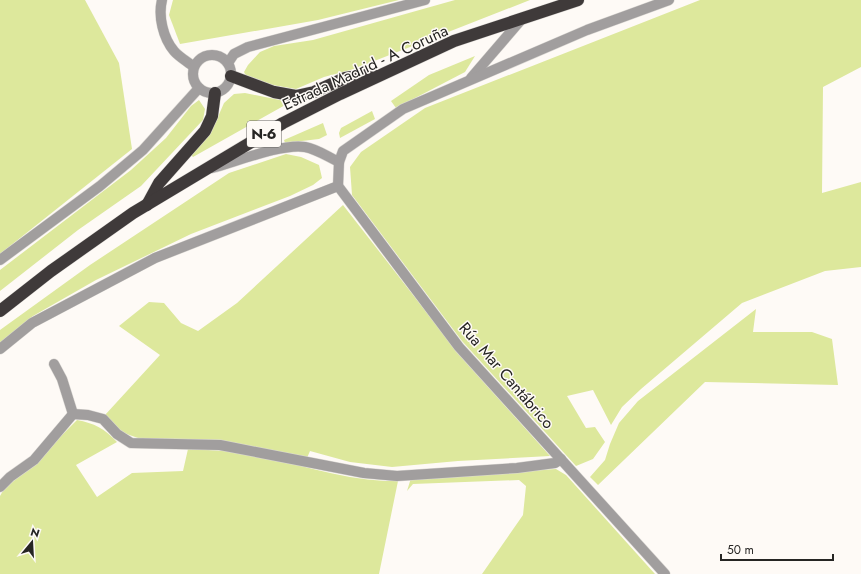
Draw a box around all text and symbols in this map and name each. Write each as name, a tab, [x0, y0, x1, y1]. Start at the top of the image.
street label: Estrada Madrid - A Coruña	[279, 19, 452, 116]
road number: N-6	[247, 121, 281, 147]
street label: Rúa Mar Cantábrico	[454, 317, 560, 434]
north arrow	[12, 522, 52, 562]
text: N	[28, 524, 42, 541]
scale bar	[721, 536, 833, 562]
text: 50 m	[727, 541, 754, 559]

